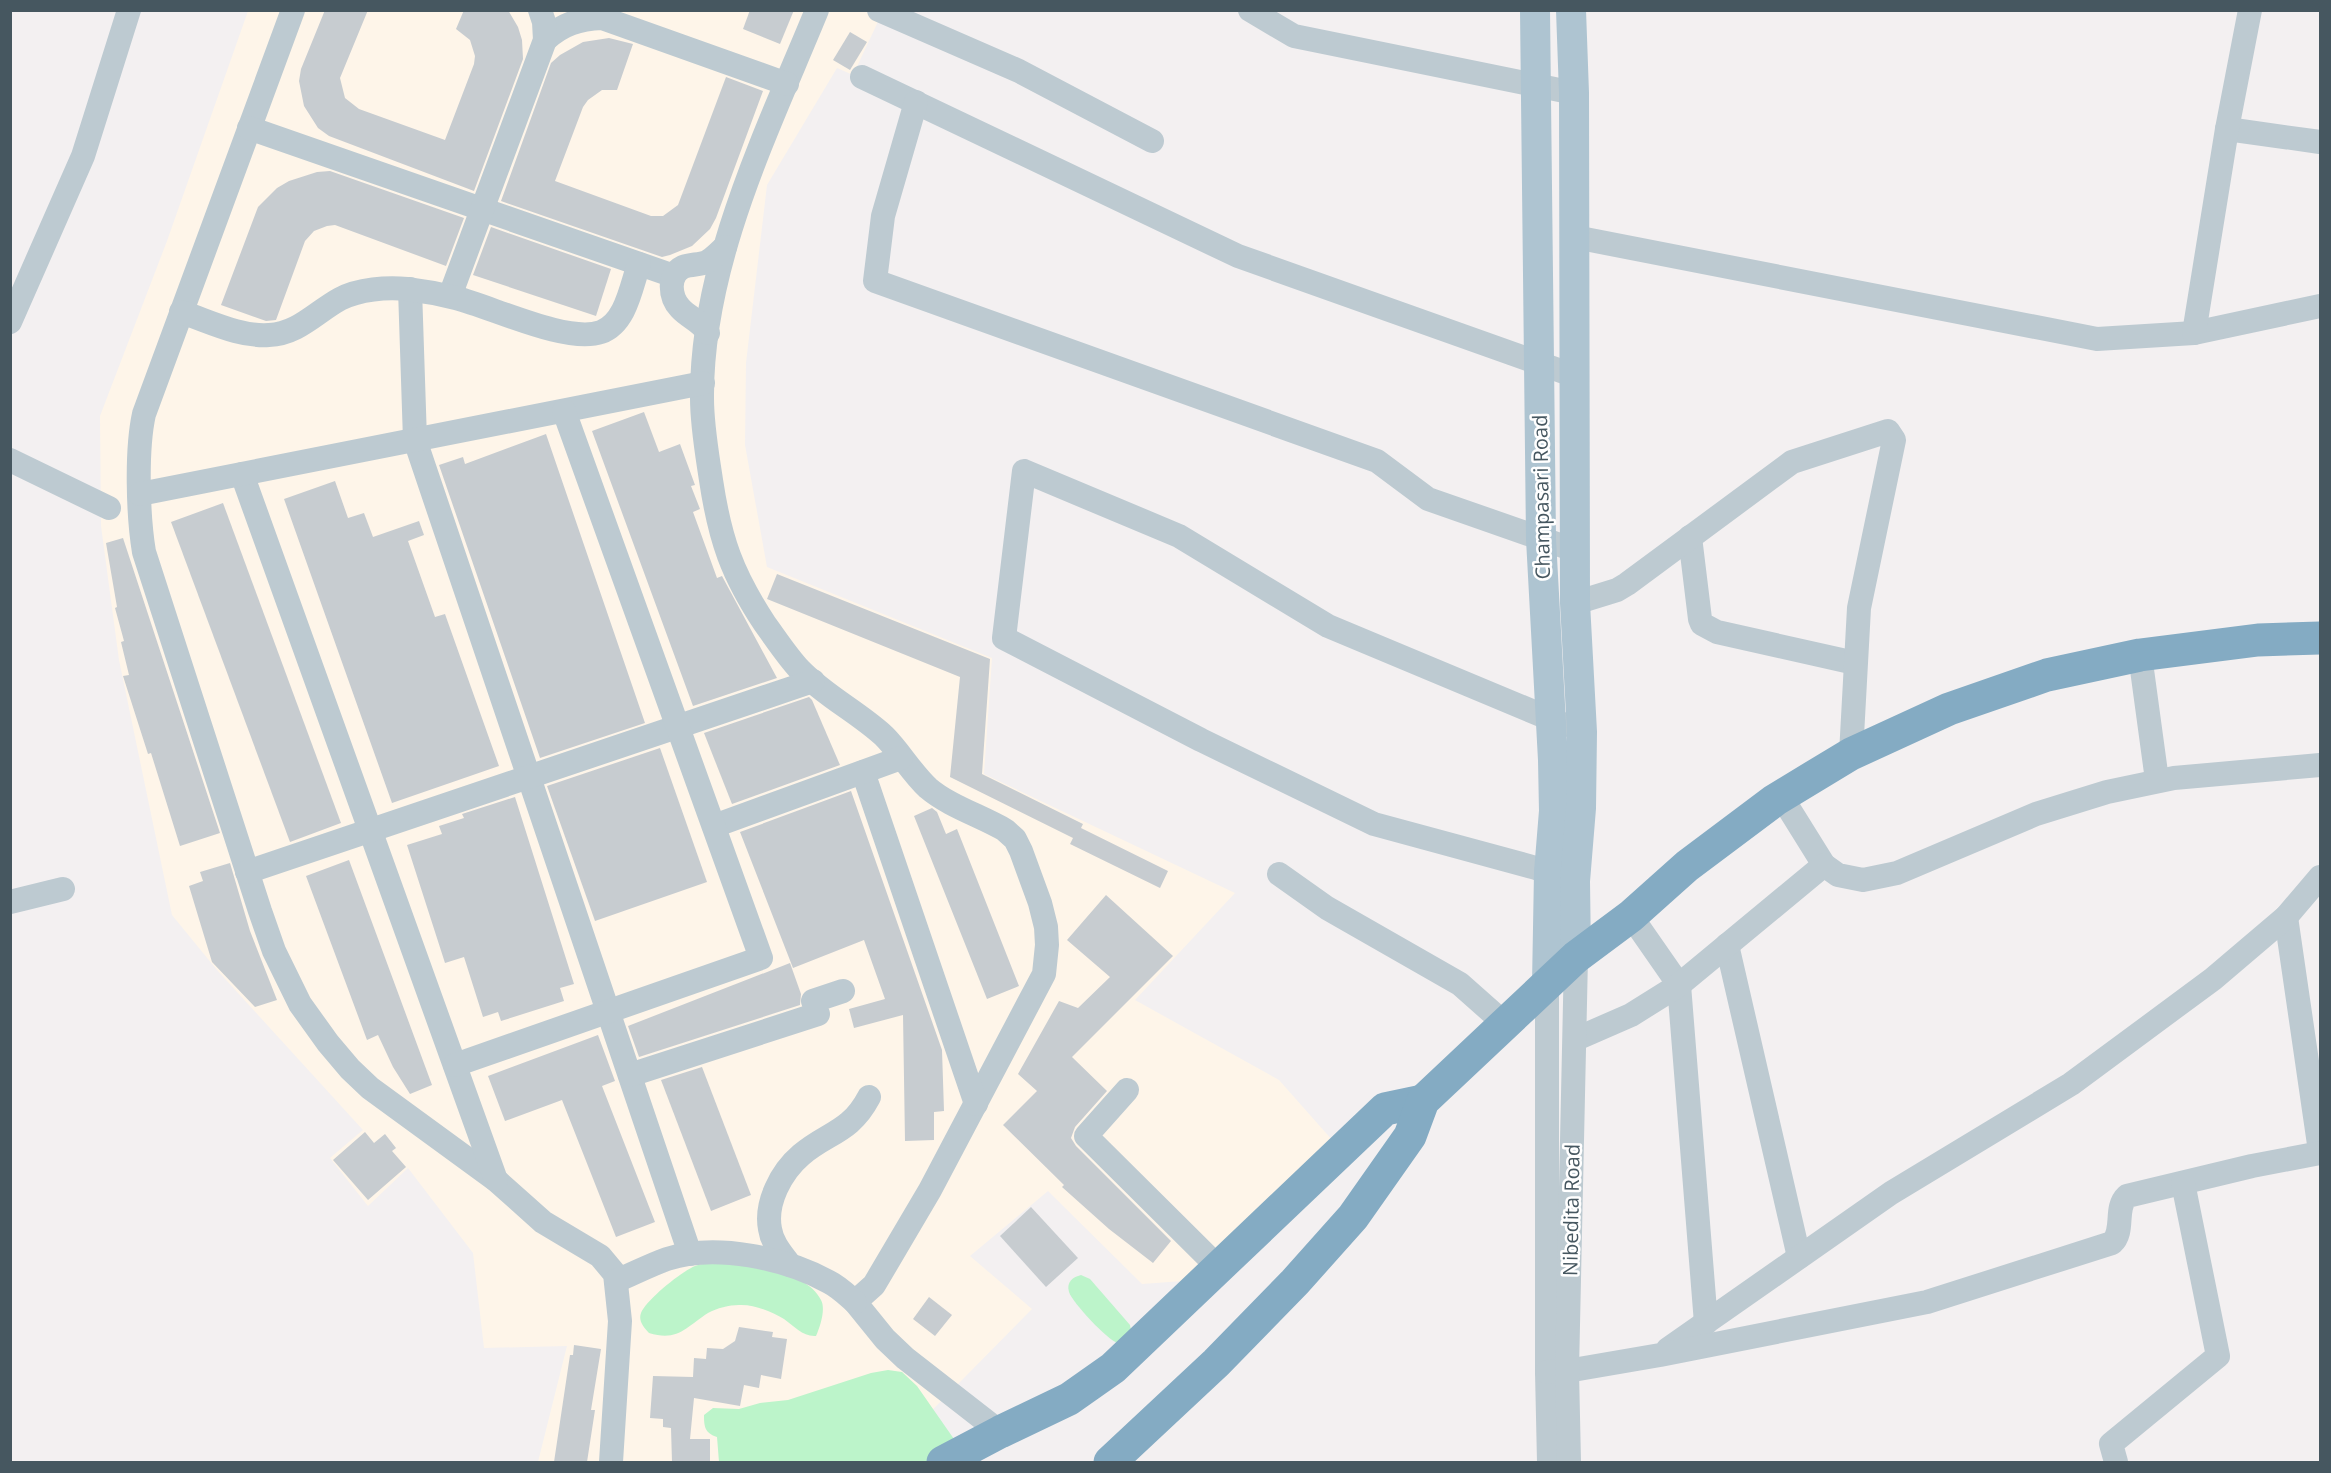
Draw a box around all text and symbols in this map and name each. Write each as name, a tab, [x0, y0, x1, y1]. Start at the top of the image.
street label: Champasari Road	[1526, 414, 1556, 580]
street label: Nibedita Road	[1556, 1144, 1586, 1276]

